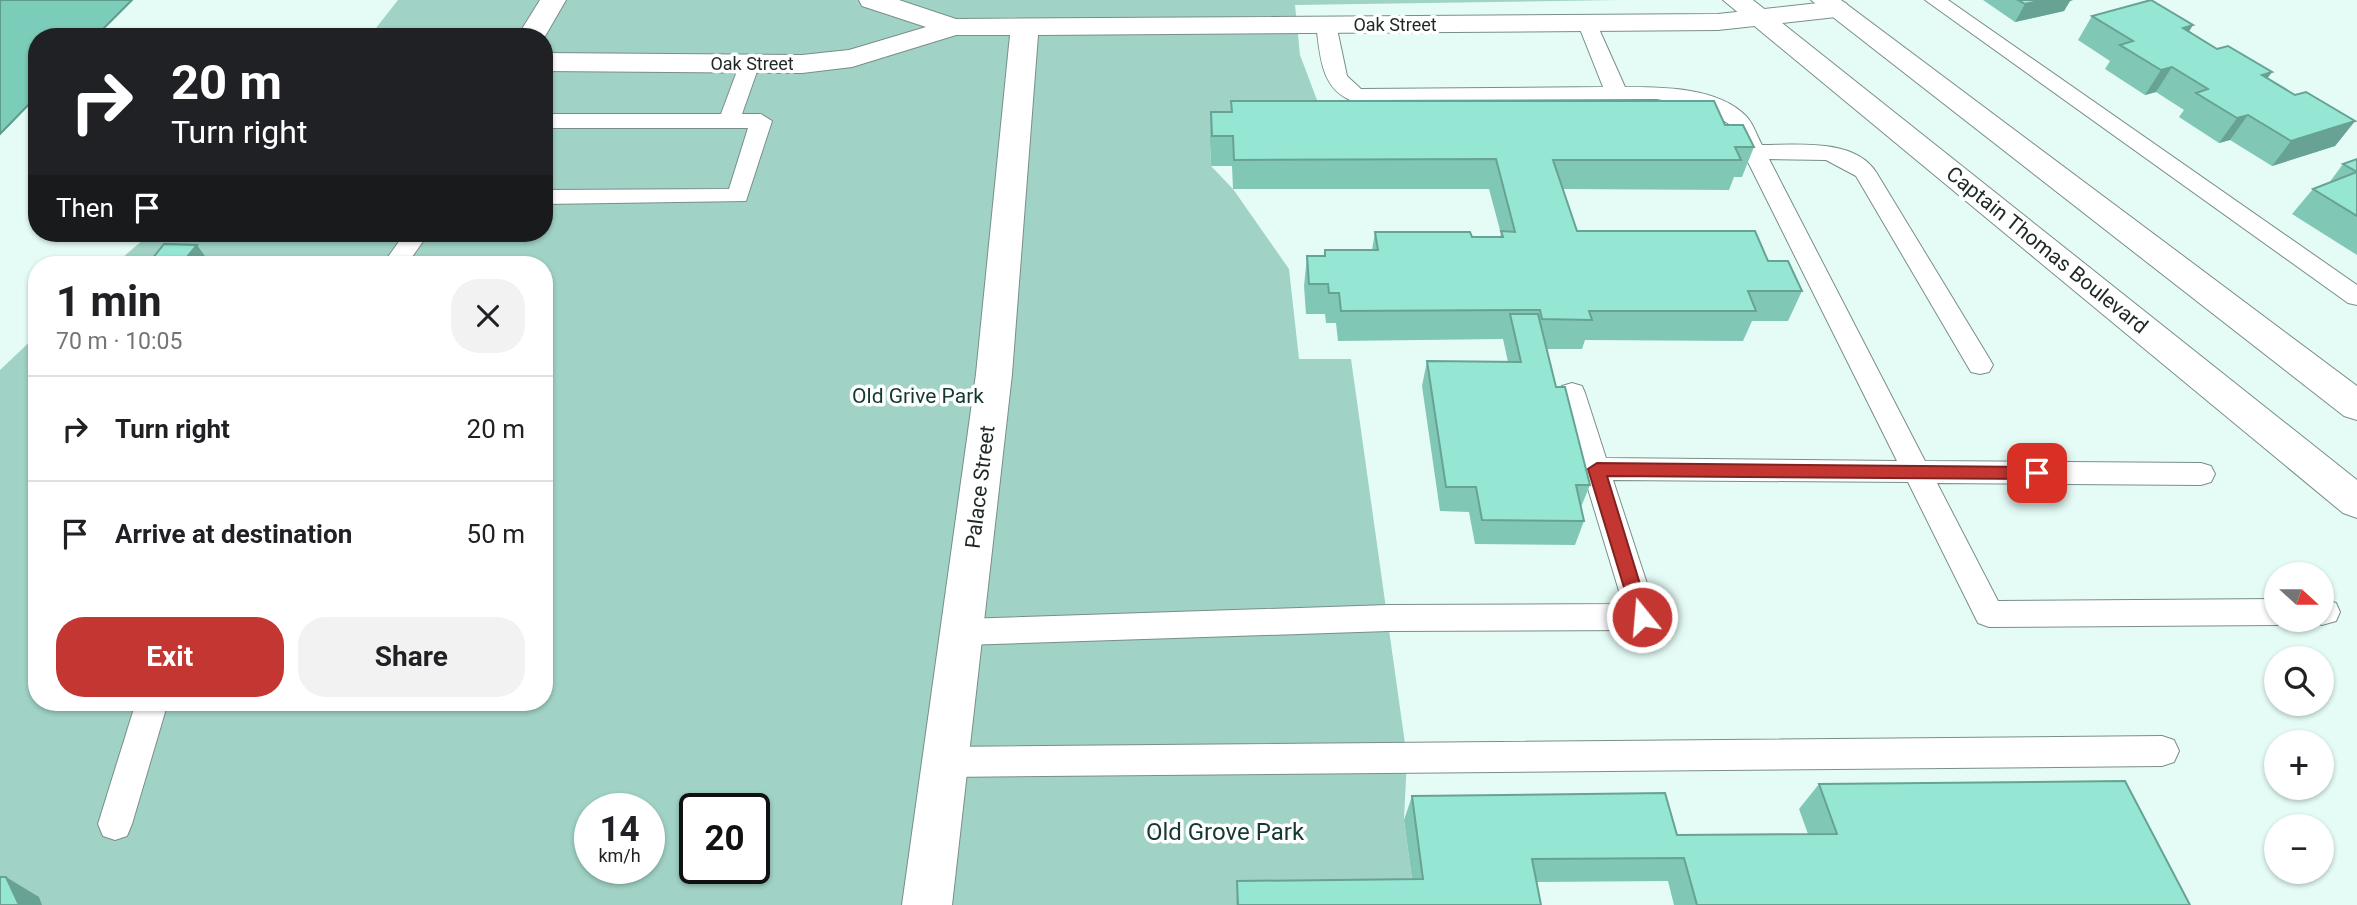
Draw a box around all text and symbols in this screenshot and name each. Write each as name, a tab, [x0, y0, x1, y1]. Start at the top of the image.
street label: Oak Street	[1353, 14, 1437, 35]
street label: Oak Street	[710, 53, 794, 74]
text: 20 m	[171, 54, 282, 111]
icon: right	[56, 56, 147, 147]
text: Turn right	[171, 113, 307, 151]
street label: Captain Thomas Boulevard	[1942, 162, 2152, 338]
icon: arrive	[128, 189, 166, 227]
text: Then	[56, 193, 114, 223]
text: 1 min	[56, 277, 162, 326]
button: close	[451, 279, 525, 353]
text: 70 m · 10:05	[56, 328, 182, 355]
park label: Old Grive Park	[852, 384, 984, 408]
icon: right	[56, 410, 94, 448]
text: Turn right	[115, 414, 230, 444]
text: 20 m	[467, 414, 525, 444]
street label: Palace Street	[961, 424, 999, 550]
pin	[2007, 443, 2067, 503]
icon: arrive	[2018, 454, 2056, 492]
icon: arrive	[56, 515, 94, 553]
text: Arrive at destination	[115, 519, 352, 549]
text: 50 m	[467, 519, 525, 549]
north arrow	[2264, 562, 2334, 632]
map controls	[2264, 562, 2334, 884]
position arrow	[1605, 580, 1679, 654]
button: Exit	[56, 617, 284, 697]
button: Share	[298, 617, 525, 697]
button: search	[2264, 646, 2334, 716]
button: +	[2264, 730, 2334, 800]
speed limit sign: 20	[679, 793, 770, 884]
text: 14	[599, 809, 640, 850]
button: −	[2264, 814, 2334, 884]
park label: Old Grove Park	[1146, 818, 1305, 846]
text: km/h	[598, 845, 641, 866]

